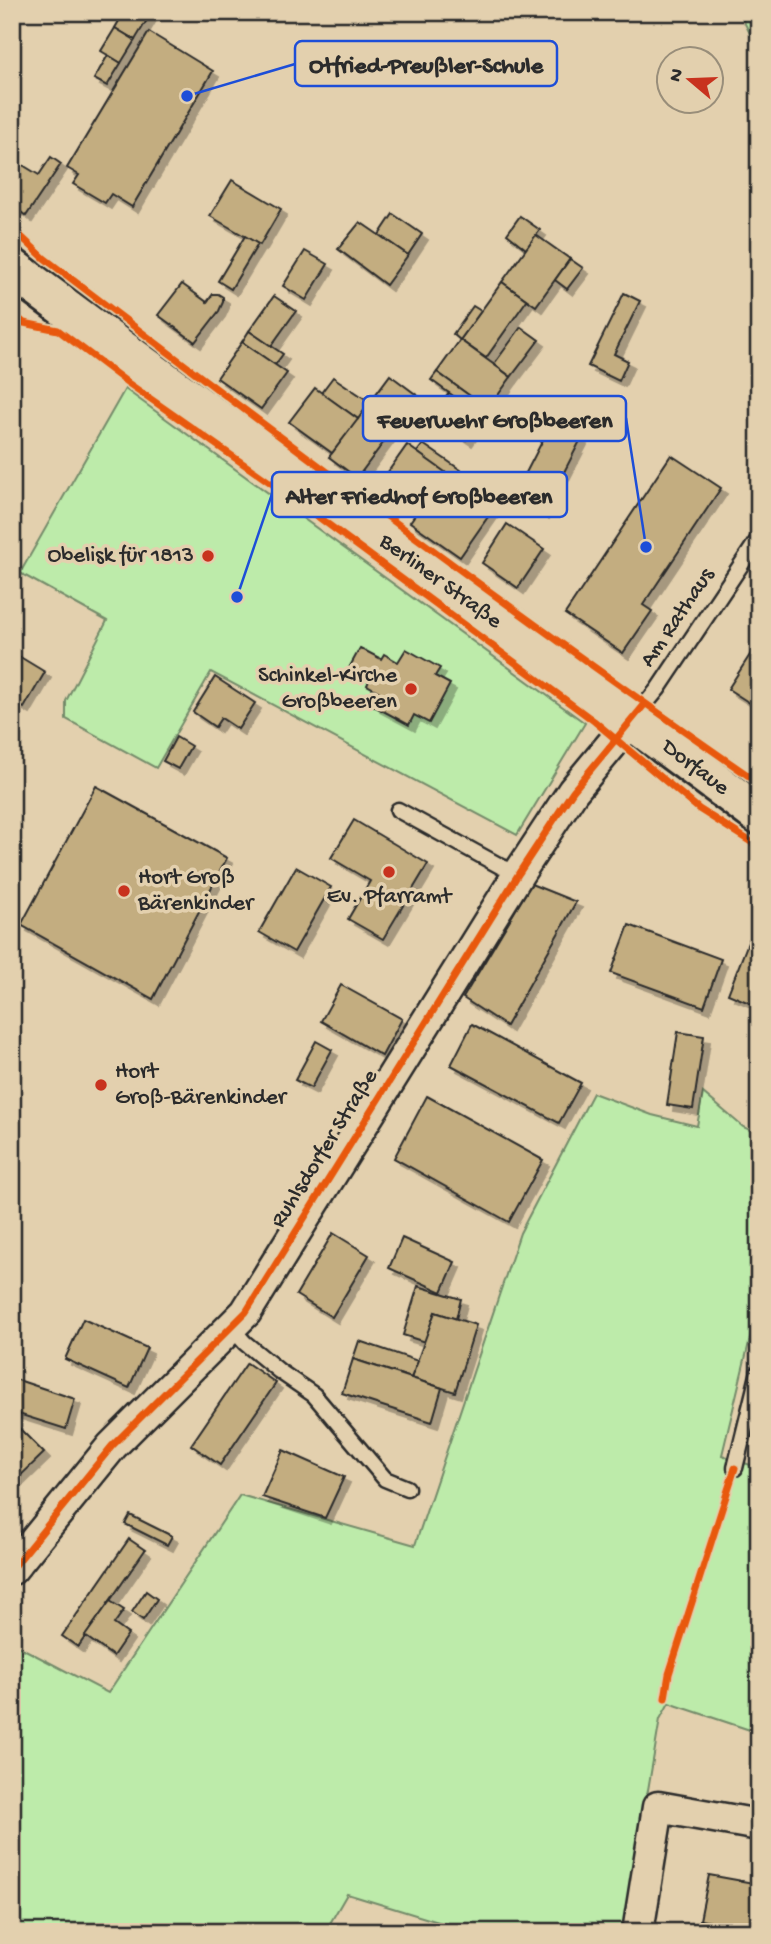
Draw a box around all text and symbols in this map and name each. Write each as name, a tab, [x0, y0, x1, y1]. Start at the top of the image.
callout: Otfried-Preußler-Schule	[295, 41, 557, 86]
north arrow	[656, 46, 726, 116]
text: Otfried-Preußler-Schule	[309, 53, 545, 82]
text: N	[664, 66, 690, 85]
callout: Feuerwehr Großbeeren	[363, 396, 626, 441]
text: Feuerwehr Großbeeren	[376, 408, 613, 437]
callout: Alter Friedhof Großbeeren	[272, 472, 567, 517]
text: Alter Friedhof Großbeeren	[284, 484, 553, 513]
street label: Berliner Straße	[373, 528, 508, 636]
place label: Obelisk für 1813	[47, 543, 194, 570]
marker: Obelisk für 1813	[200, 548, 216, 564]
street label: Am Rathaus	[635, 563, 721, 673]
place label: Schinkel-Kirche Großbeeren	[258, 663, 398, 716]
marker: Schinkel-Kirche Großbeeren	[403, 681, 419, 697]
street label: Dorfaue	[654, 733, 735, 803]
marker: Ev. Pfarramt	[381, 864, 397, 880]
place label: Hort Groß Bärenkinder	[137, 865, 255, 918]
marker: Hort Groß Bärenkinder	[116, 883, 132, 899]
place label: Ev. Pfarramt	[327, 884, 453, 911]
place label: Hort Groß-Bärenkinder	[115, 1059, 288, 1112]
street label: Ruhlsdorfer Straße	[265, 1064, 385, 1233]
marker: Hort Groß-Bärenkinder	[93, 1077, 109, 1093]

